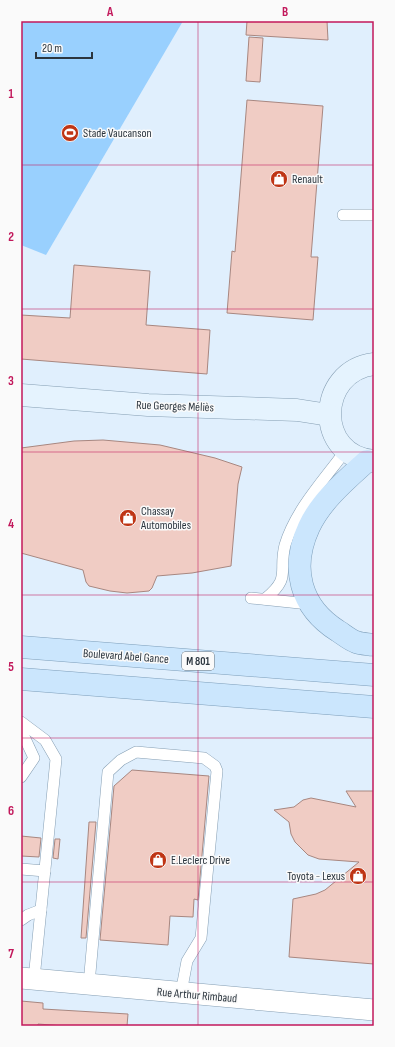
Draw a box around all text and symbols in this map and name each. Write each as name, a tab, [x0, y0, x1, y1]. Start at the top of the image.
text: A	[106, 4, 114, 20]
text: B	[282, 4, 288, 20]
scale bar	[36, 34, 92, 60]
text: 20 m	[42, 41, 62, 56]
text: 1	[8, 86, 14, 102]
sports icon: Stade Vaucanson	[60, 123, 80, 143]
place label: Stade Vaucanson	[83, 126, 152, 141]
shop icon: Renault	[269, 169, 289, 189]
place label: Renault	[292, 172, 323, 187]
text: 2	[8, 229, 14, 245]
text: 3	[8, 373, 14, 389]
street label: Rue Georges Méliès	[136, 398, 214, 415]
place label: Chassay Automobiles	[140, 504, 191, 533]
shop icon: Chassay Automobiles	[118, 508, 138, 528]
text: 4	[8, 516, 14, 532]
street label: Boulevard Abel Gance	[83, 646, 170, 667]
road number: M 801	[182, 652, 214, 670]
text: 5	[8, 659, 14, 675]
text: 6	[8, 803, 14, 819]
shop icon: E.Leclerc Drive	[148, 850, 168, 870]
place label: E.Leclerc Drive	[171, 853, 230, 868]
shop icon: Toyota - Lexus	[348, 866, 368, 886]
place label: Toyota - Lexus	[287, 869, 345, 884]
text: 7	[8, 946, 14, 962]
street label: Rue Arthur Rimbaud	[156, 985, 238, 1006]

